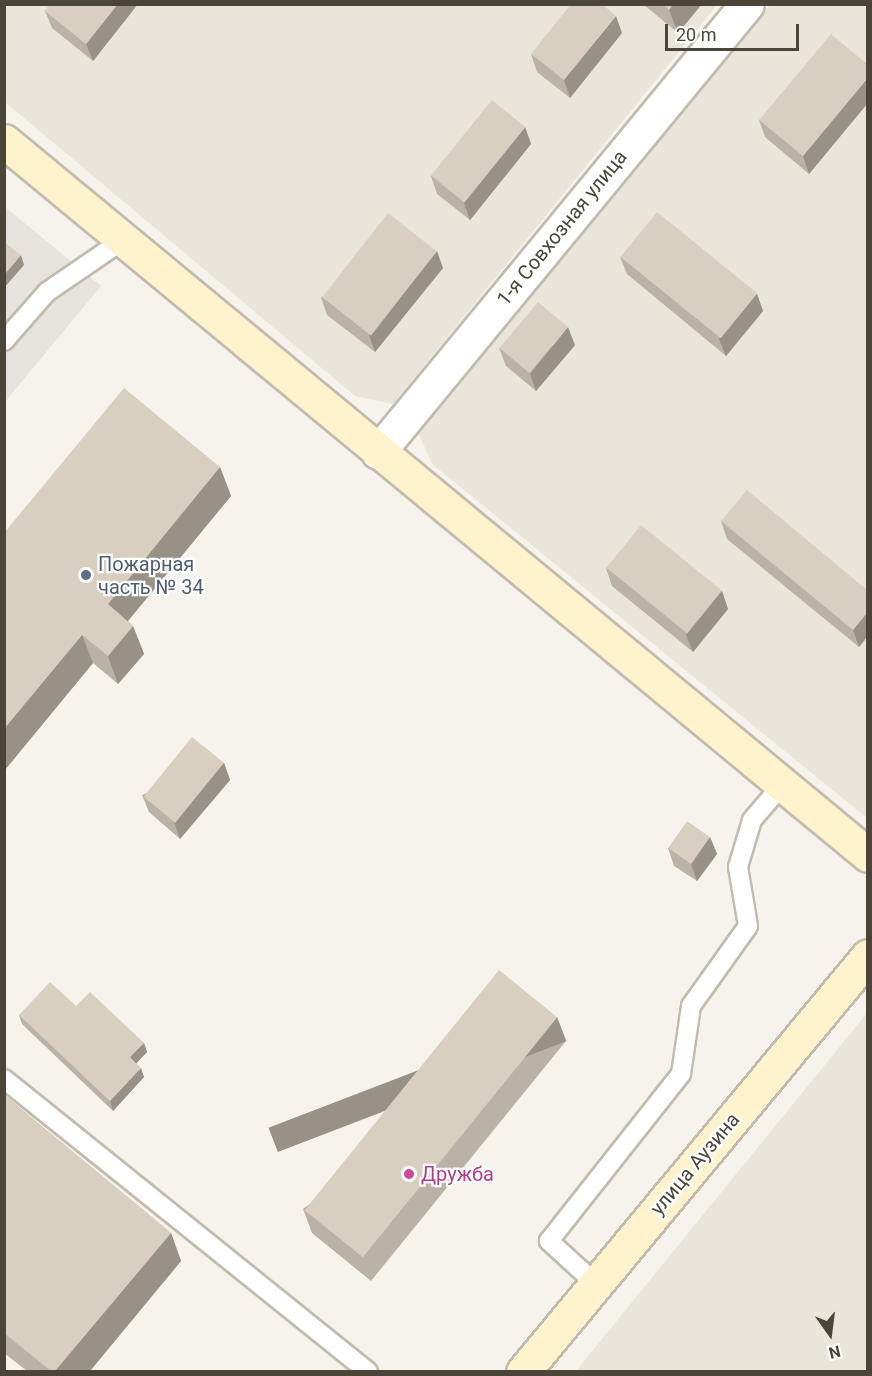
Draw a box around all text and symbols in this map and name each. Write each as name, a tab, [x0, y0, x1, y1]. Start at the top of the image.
scale bar	[668, 12, 802, 50]
text: 20 m	[676, 24, 716, 45]
street label: 1-я Совхозная улица	[492, 145, 632, 311]
place label: Пожарная часть № 34	[98, 552, 204, 599]
marker: Пожарная часть № 34	[79, 568, 93, 582]
street label: улица Аузина	[645, 1108, 745, 1220]
place label: Дружба	[421, 1162, 494, 1186]
marker: Дружба	[402, 1167, 416, 1181]
north arrow	[800, 1304, 860, 1364]
text: N	[827, 1341, 842, 1363]

